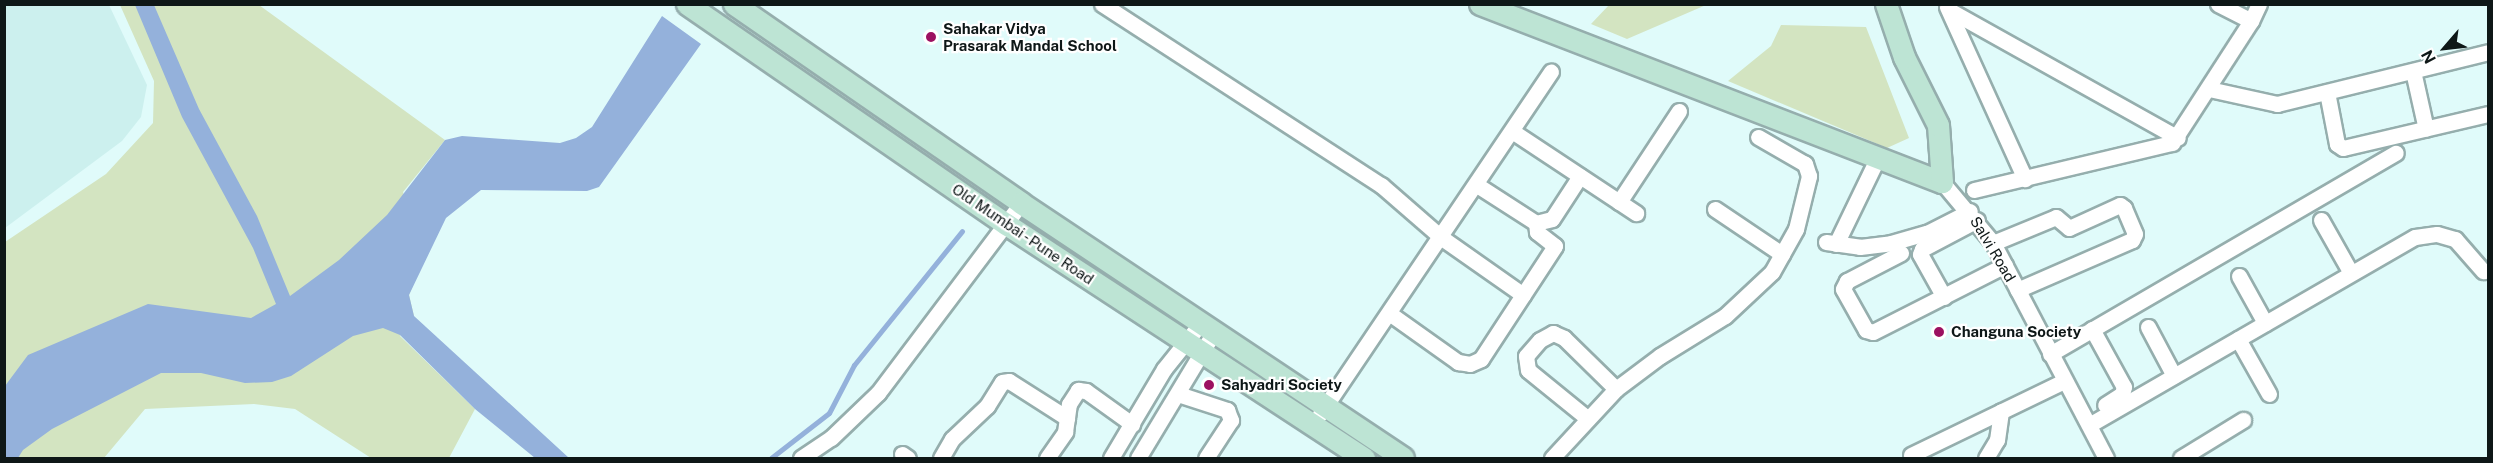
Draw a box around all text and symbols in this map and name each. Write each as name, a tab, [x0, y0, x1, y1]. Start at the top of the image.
north arrow	[2415, 18, 2475, 78]
place label: Sahakar Vidya Prasarak Mandal School	[943, 19, 1117, 54]
marker: Sahakar Vidya Prasarak Mandal School	[924, 30, 938, 44]
text: N	[2417, 47, 2440, 67]
street label: Old Mumbai - Pune Road	[947, 179, 1099, 289]
street label: Salvi Road	[1966, 213, 2020, 285]
place label: Changuna Society	[1951, 323, 2081, 341]
marker: Changuna Society	[1932, 325, 1946, 339]
place label: Sahyadri Society	[1221, 376, 1342, 394]
marker: Sahyadri Society	[1202, 378, 1216, 392]

